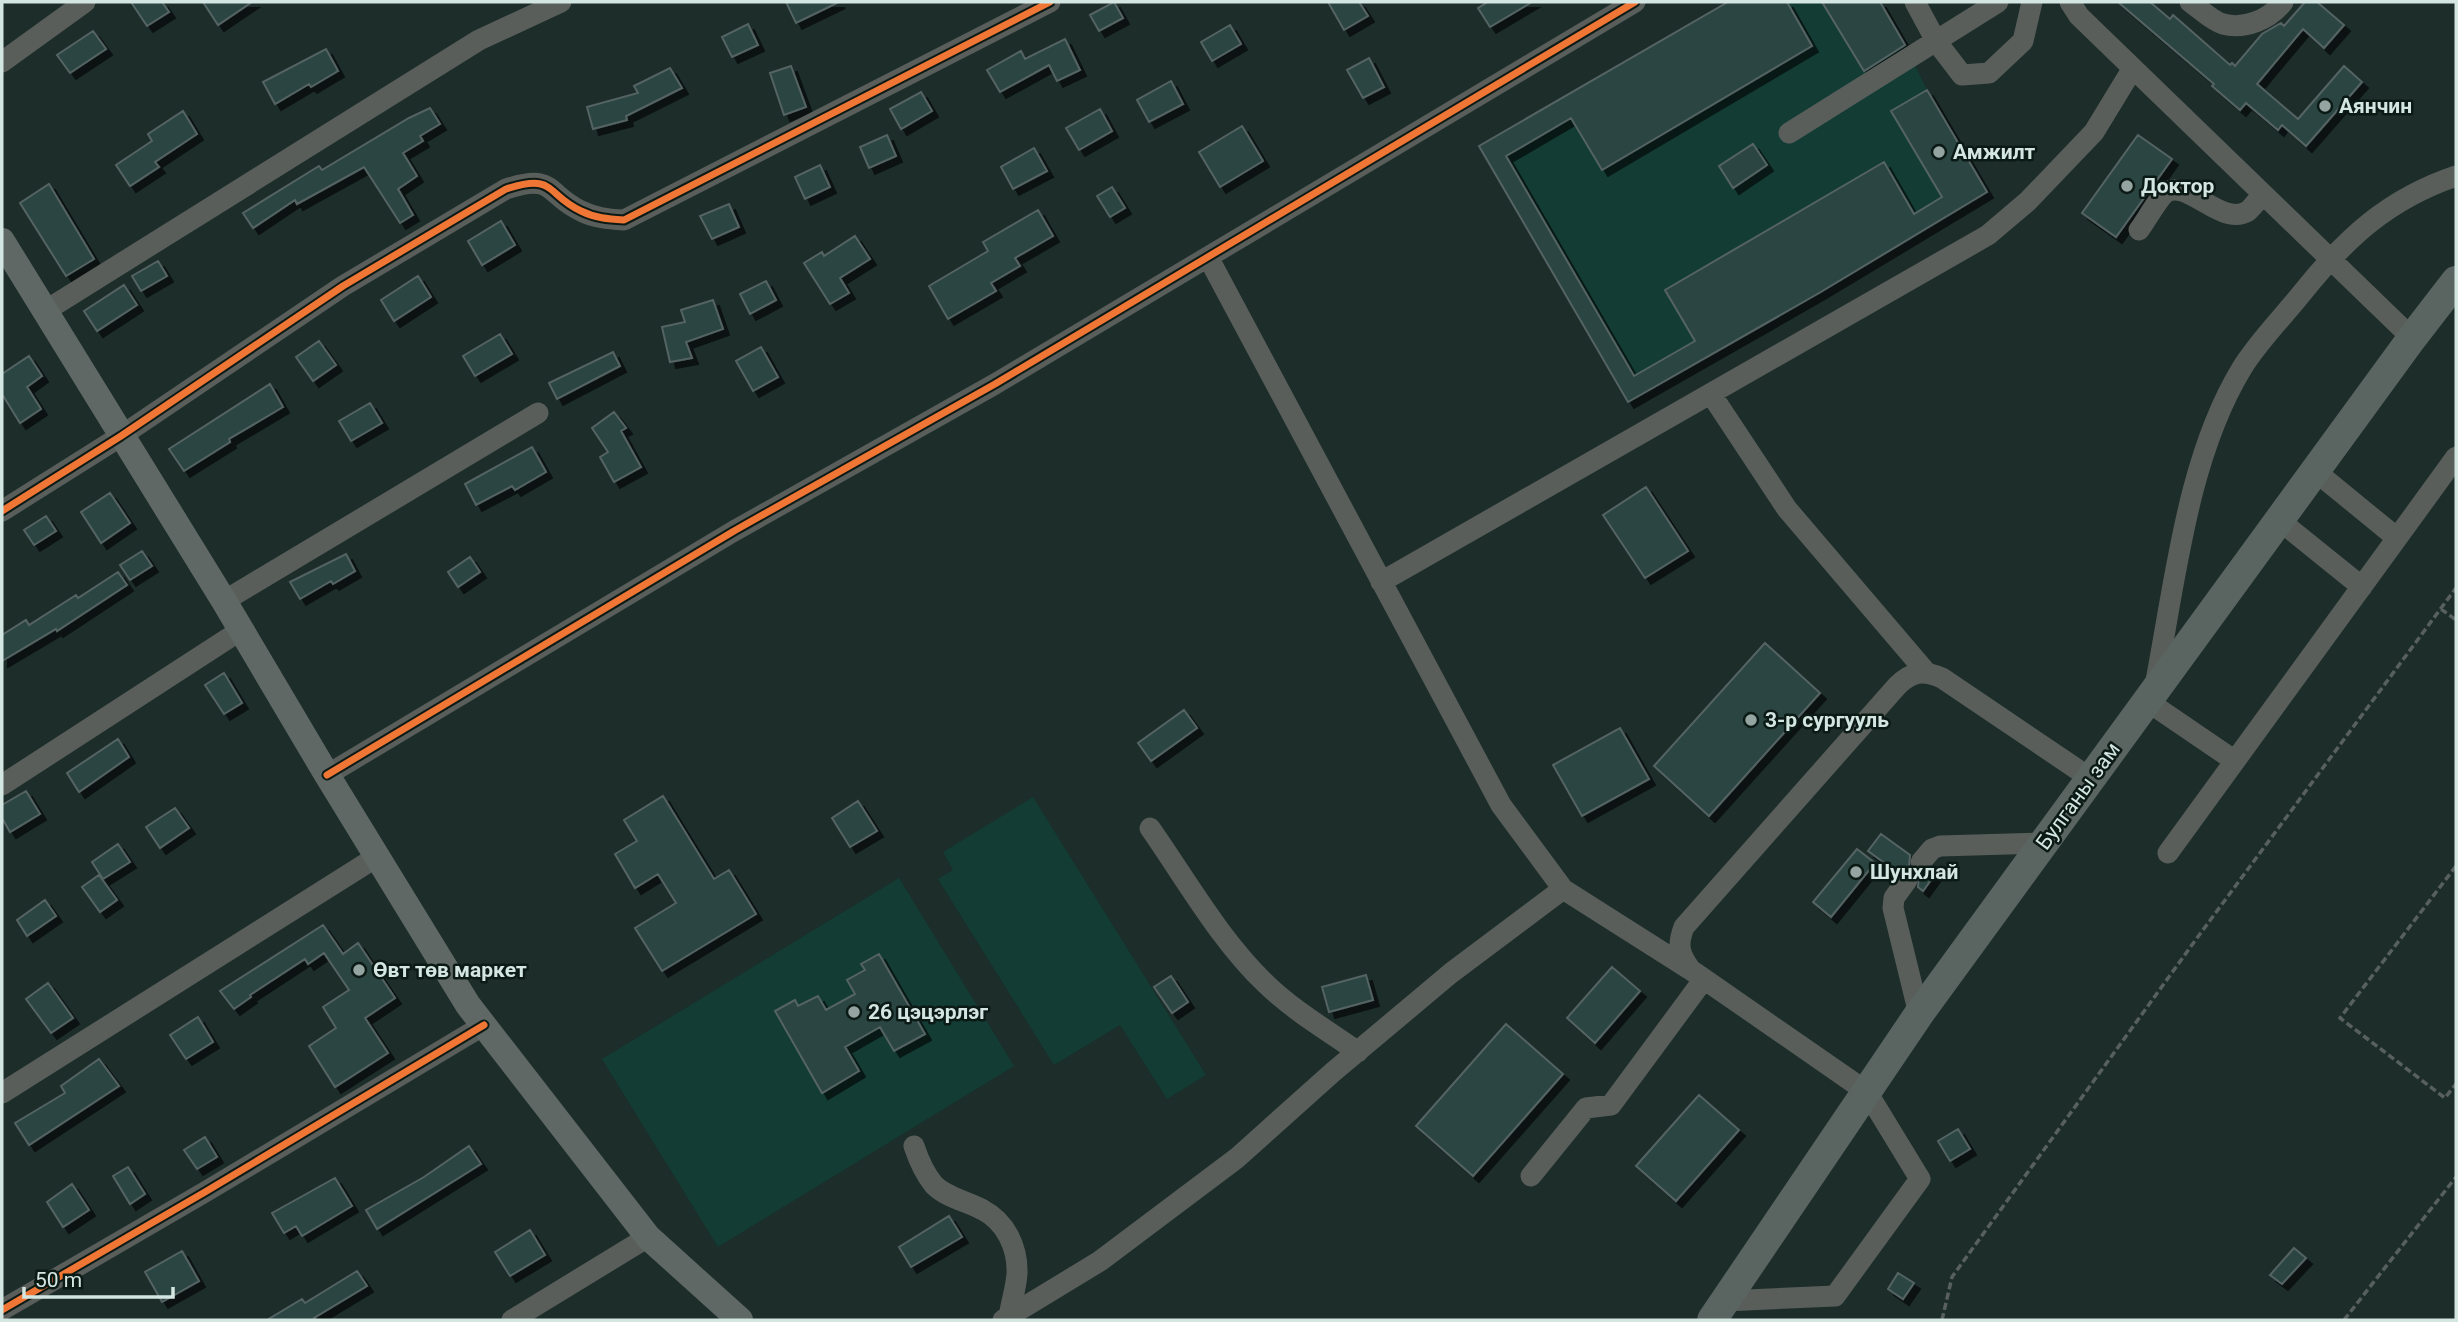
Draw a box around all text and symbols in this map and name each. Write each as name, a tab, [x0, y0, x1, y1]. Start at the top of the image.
place label: Аянчин	[2339, 94, 2412, 118]
marker: Аянчин	[2317, 98, 2333, 114]
place label: Амжилт	[1953, 140, 2036, 164]
marker: Амжилт	[1931, 144, 1947, 160]
place label: Доктор	[2141, 174, 2215, 198]
marker: Доктор	[2119, 178, 2135, 194]
place label: 3-р сургууль	[1765, 708, 1889, 732]
marker: 3-р сургууль	[1743, 712, 1759, 728]
street label: Булганы зам	[2031, 738, 2125, 854]
place label: Шунхлай	[1870, 860, 1958, 884]
marker: Шунхлай	[1848, 864, 1864, 880]
place label: Өвт төв маркет	[373, 958, 527, 982]
marker: Өвт төв маркет	[351, 962, 367, 978]
place label: 26 цэцэрлэг	[868, 1000, 988, 1024]
marker: 26 цэцэрлэг	[846, 1004, 862, 1020]
scale bar	[24, 1256, 173, 1300]
text: 50 m	[35, 1268, 82, 1292]

